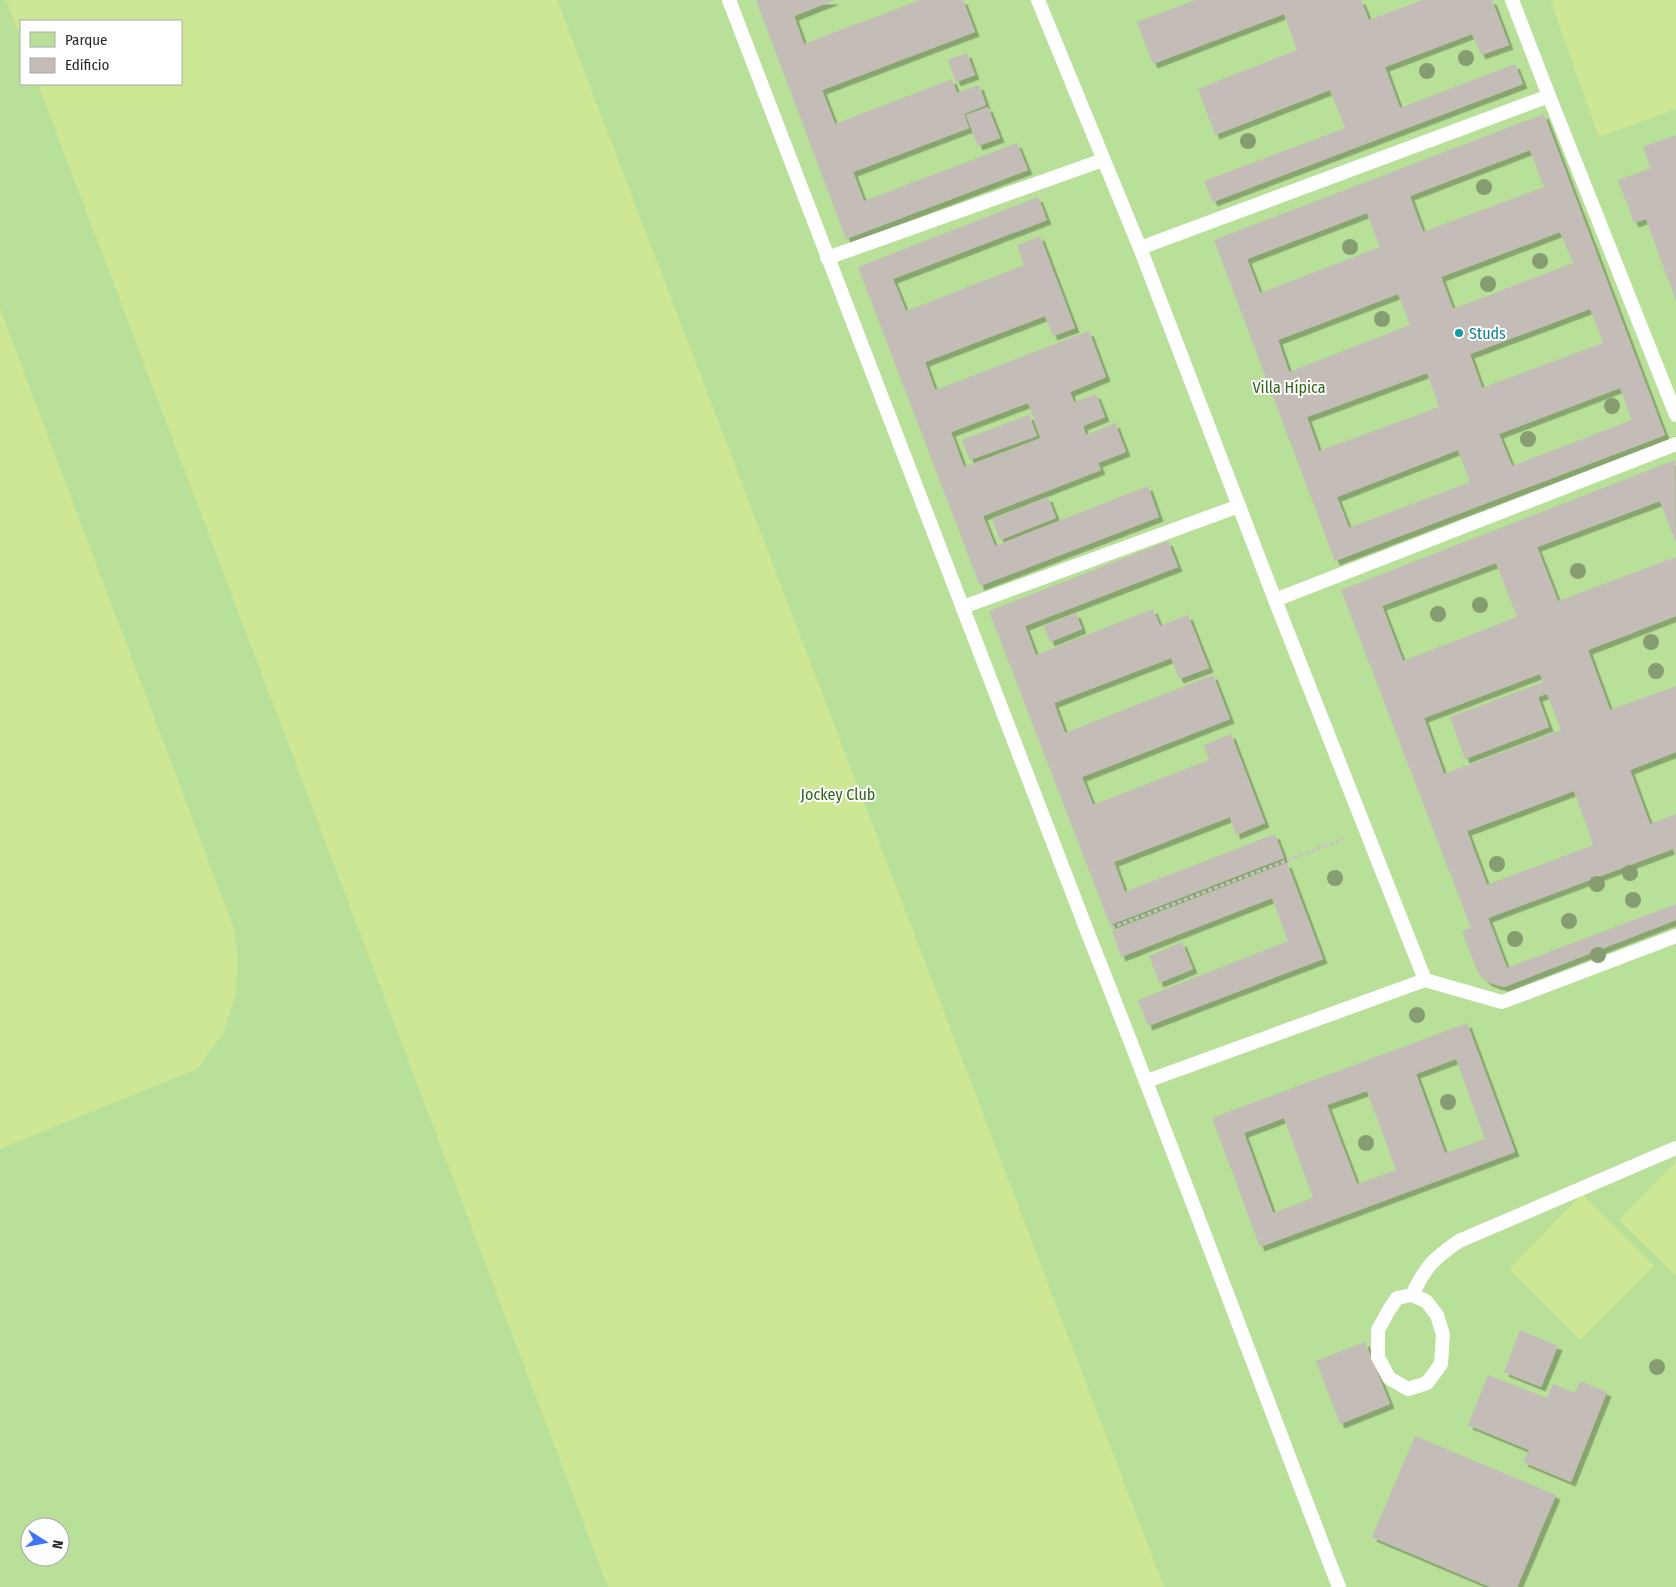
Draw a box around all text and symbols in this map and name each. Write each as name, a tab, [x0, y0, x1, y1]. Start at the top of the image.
legend	[20, 20, 182, 85]
text: Parque	[65, 31, 108, 49]
text: Edificio	[65, 56, 110, 74]
place label: Studs	[1469, 324, 1506, 343]
marker: Studs	[1453, 327, 1465, 339]
park label: Villa Hípica	[1252, 378, 1326, 397]
park label: Jockey Club	[801, 785, 875, 804]
north arrow	[20, 1517, 70, 1567]
text: N	[48, 1539, 66, 1550]

